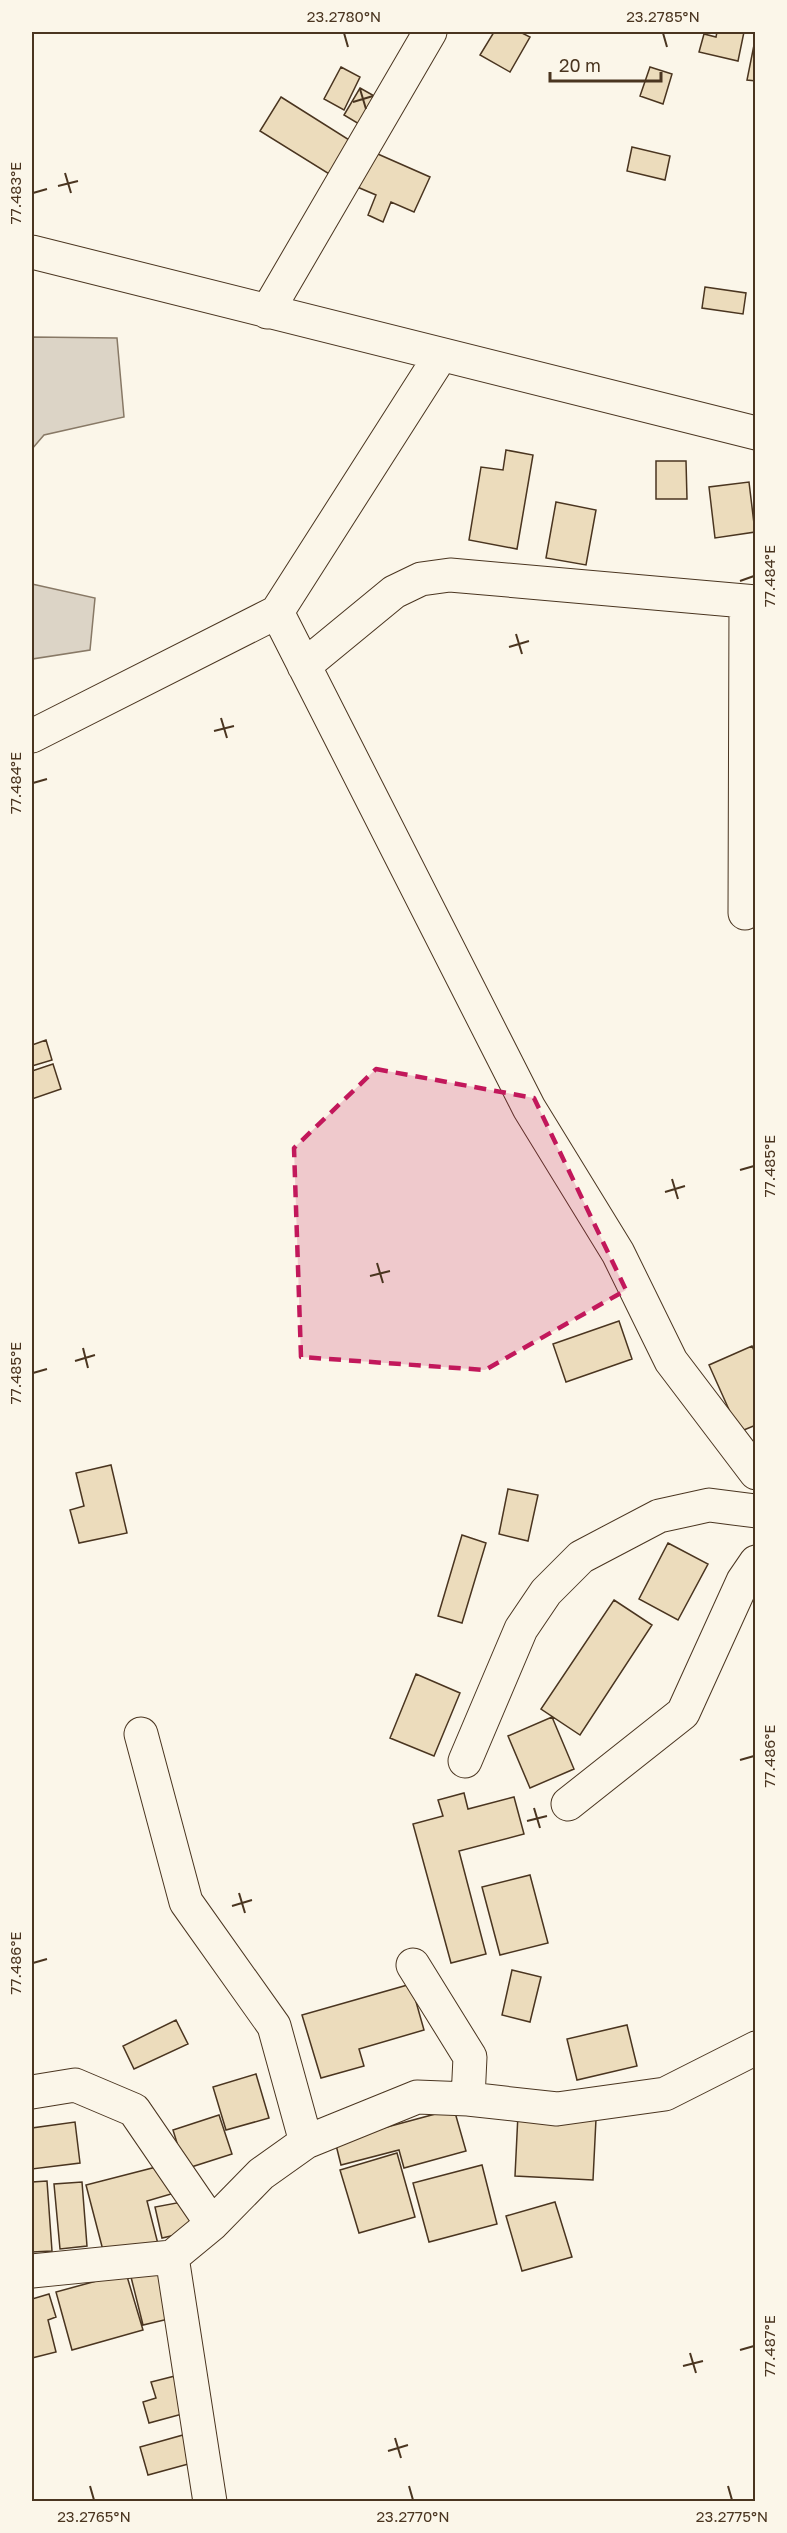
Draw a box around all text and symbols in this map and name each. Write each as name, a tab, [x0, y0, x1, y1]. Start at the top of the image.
text: 23.2780°N	[307, 7, 381, 25]
text: 23.2785°N	[626, 7, 700, 25]
scale bar	[550, 45, 661, 83]
text: 20 m	[559, 54, 601, 76]
text: 77.483°E	[6, 162, 24, 224]
text: 77.484°E	[760, 545, 778, 607]
text: 77.484°E	[6, 752, 24, 814]
text: 77.485°E	[760, 1135, 778, 1197]
text: 77.485°E	[6, 1342, 24, 1404]
text: 77.486°E	[760, 1725, 778, 1787]
text: 77.486°E	[6, 1932, 24, 1994]
text: 77.487°E	[760, 2315, 778, 2377]
text: 23.2765°N	[57, 2507, 131, 2525]
text: 23.2770°N	[376, 2507, 450, 2525]
text: 23.2775°N	[696, 2507, 768, 2525]

